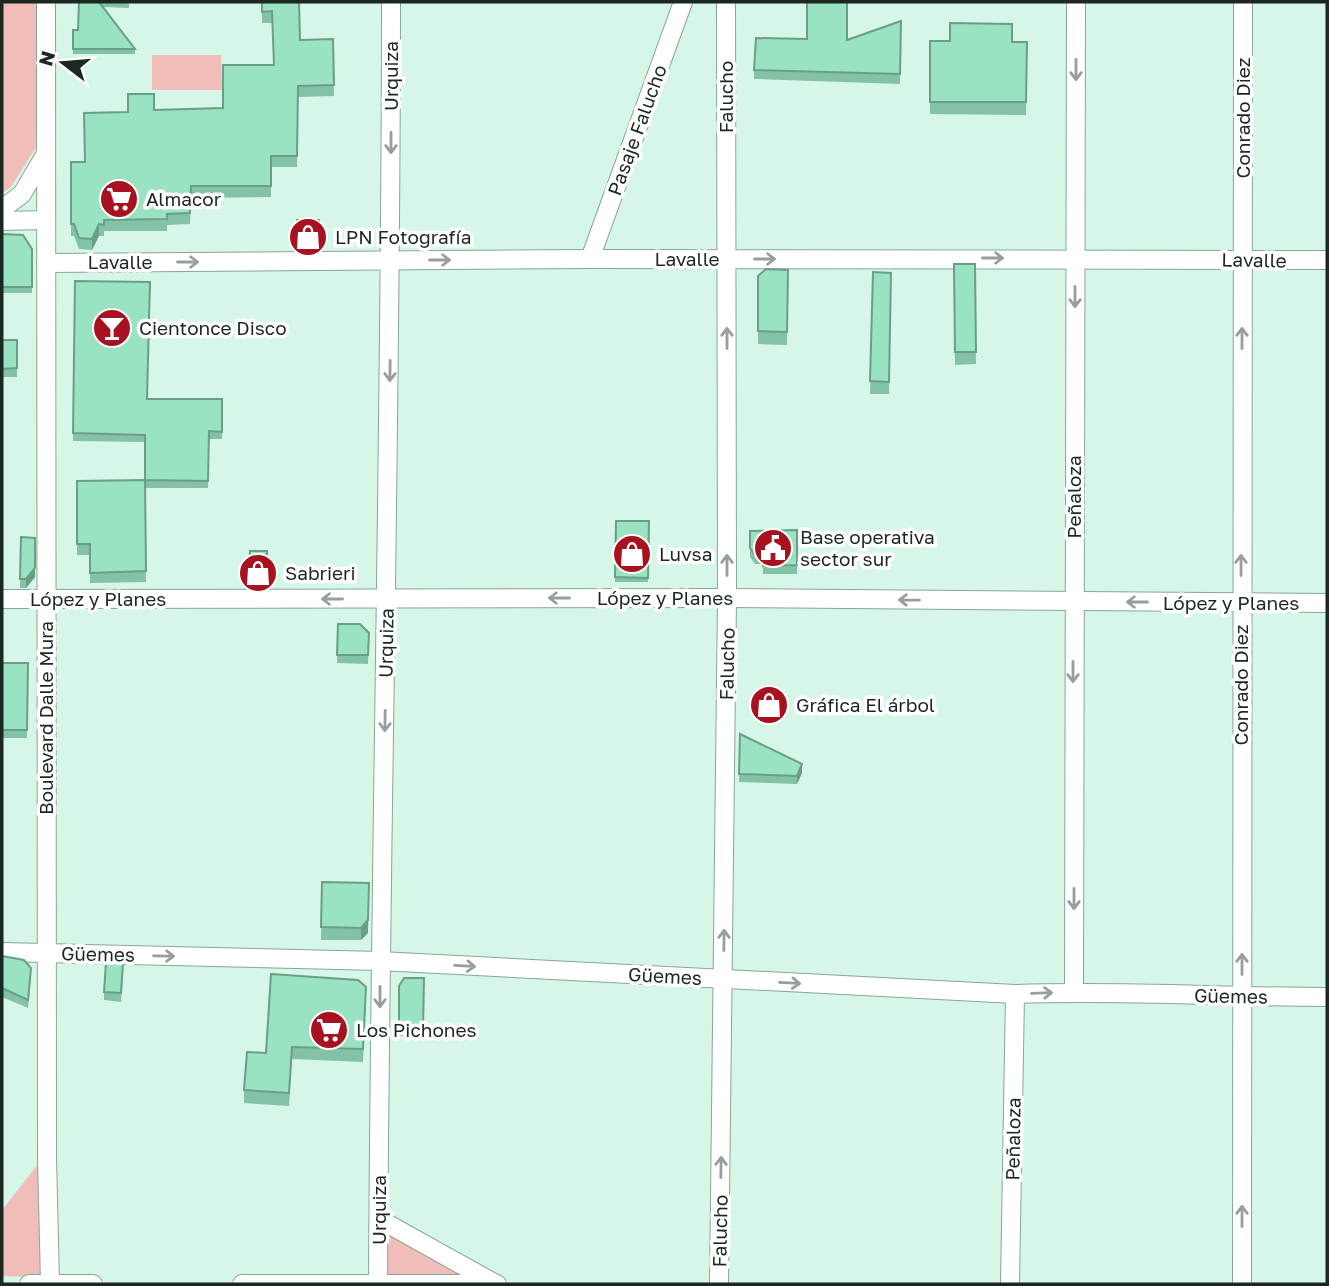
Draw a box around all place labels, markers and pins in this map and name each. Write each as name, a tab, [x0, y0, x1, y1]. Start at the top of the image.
supermarket icon: Almacor	[98, 178, 140, 220]
place label: Almacor	[146, 187, 222, 210]
shop icon: LPN Fotografía	[287, 216, 329, 258]
place label: LPN Fotografía	[335, 225, 471, 248]
bar icon: Cientonce Disco	[91, 307, 133, 349]
place label: Cientonce Disco	[139, 316, 287, 339]
place label: Base operativa sector sur	[800, 525, 935, 570]
public building icon: Base operativa sector sur	[752, 527, 794, 569]
shop icon: Luvsa	[611, 533, 653, 575]
place label: Luvsa	[659, 542, 712, 565]
shop icon: Sabrieri	[237, 552, 279, 594]
place label: Sabrieri	[285, 561, 356, 584]
shop icon: Gráfica El árbol	[748, 684, 790, 726]
place label: Gráfica El árbol	[796, 693, 935, 716]
supermarket icon: Los Pichones	[308, 1009, 350, 1051]
place label: Los Pichones	[356, 1018, 477, 1041]

